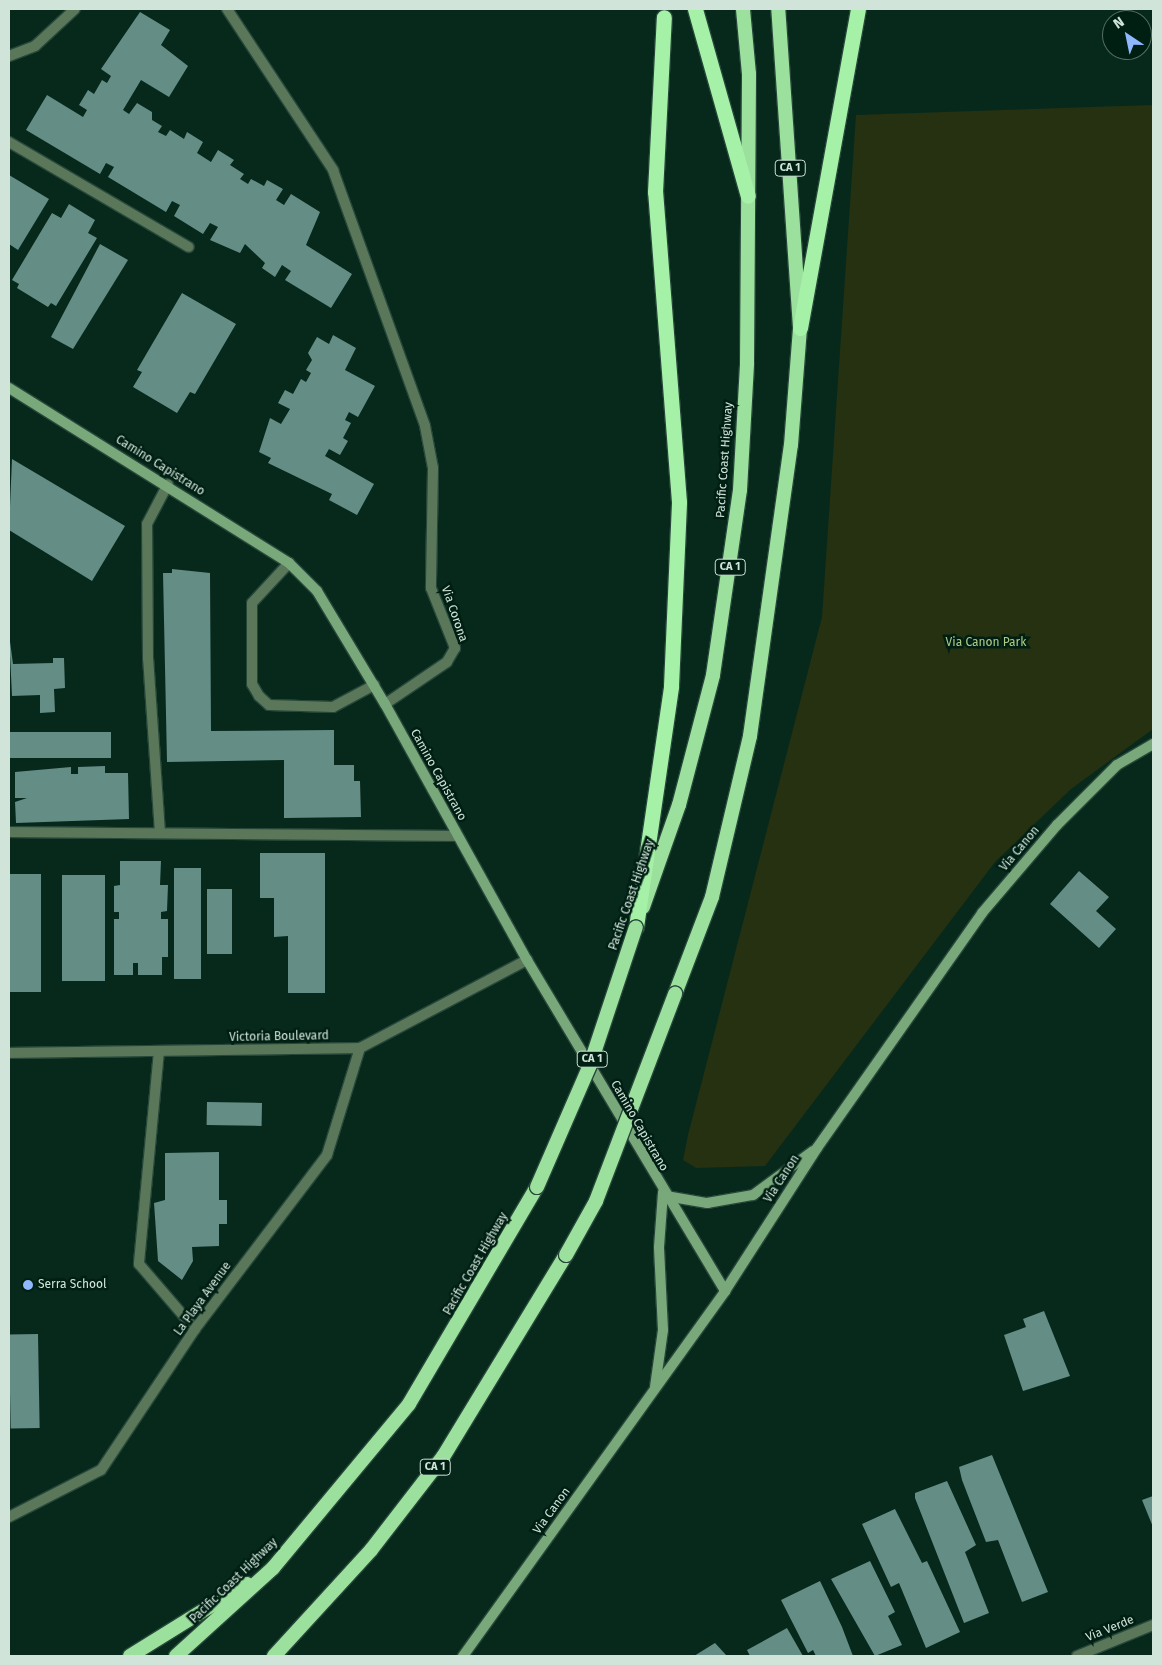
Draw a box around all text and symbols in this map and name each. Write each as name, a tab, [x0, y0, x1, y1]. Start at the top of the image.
north arrow	[1102, 10, 1152, 60]
text: N	[1110, 13, 1127, 33]
road number: CA 1	[774, 160, 806, 177]
street label: Pacific Coast Highway	[714, 402, 736, 518]
street label: Camino Capistrano	[113, 433, 207, 499]
road number: CA 1	[714, 558, 746, 576]
street label: Via Corona	[438, 584, 470, 644]
park label: Via Canon Park	[946, 636, 1026, 650]
street label: Camino Capistrano	[407, 727, 469, 823]
street label: Via Canon	[997, 824, 1043, 874]
street label: Pacific Coast Highway	[606, 838, 658, 952]
street label: Victoria Boulevard	[229, 1029, 329, 1045]
road number: CA 1	[576, 1050, 608, 1068]
street label: Camino Capistrano	[607, 1078, 671, 1174]
street label: Via Canon	[761, 1152, 803, 1206]
street label: Pacific Coast Highway	[441, 1210, 511, 1318]
street label: La Playa Avenue	[171, 1259, 235, 1339]
place label: Serra School	[38, 1278, 106, 1292]
marker: Serra School	[22, 1279, 34, 1291]
road number: CA 1	[419, 1458, 451, 1475]
street label: Via Canon	[530, 1485, 574, 1537]
street label: Pacific Coast Highway	[187, 1535, 281, 1627]
street label: Via Verde	[1084, 1613, 1136, 1645]

